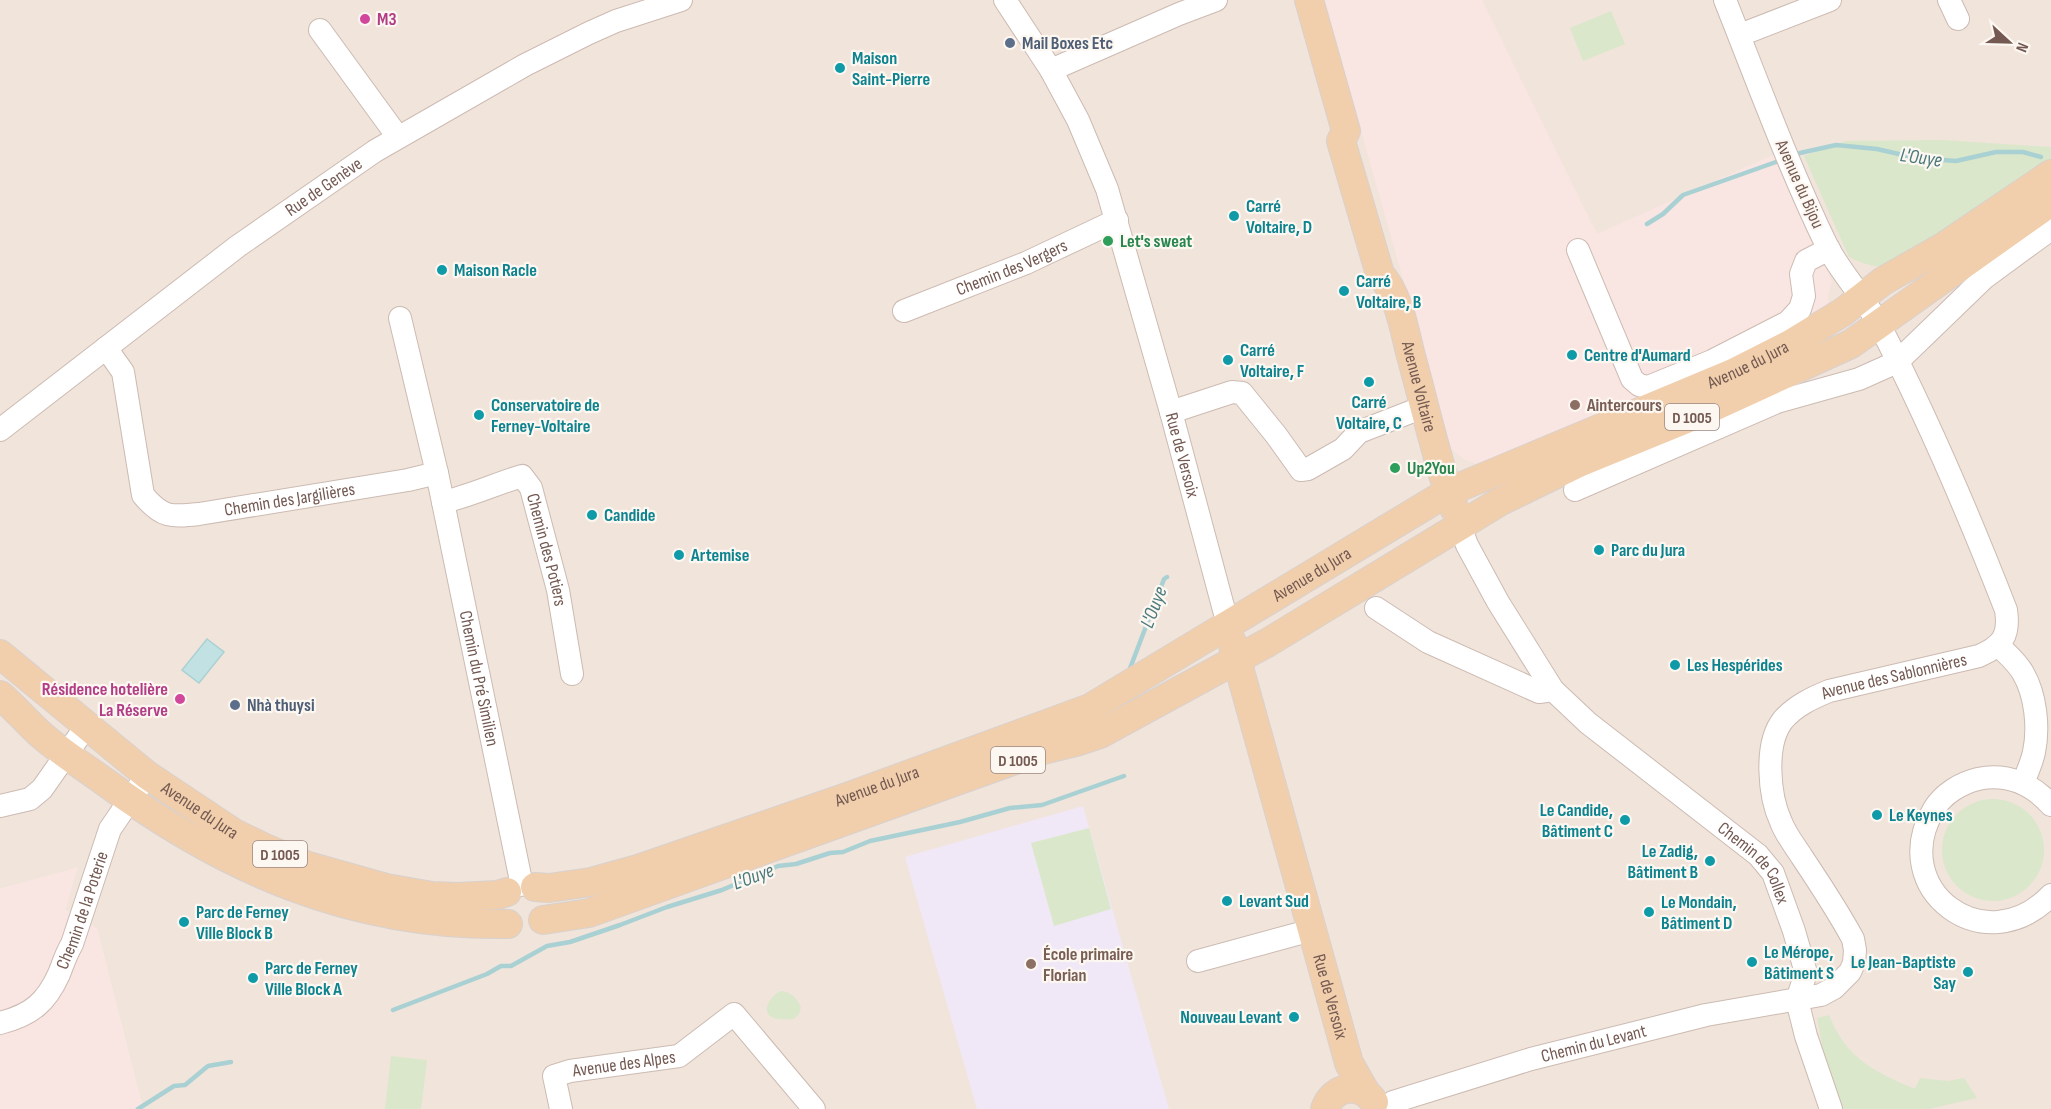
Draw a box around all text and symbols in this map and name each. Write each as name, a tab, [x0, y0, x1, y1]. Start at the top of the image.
place label: M3	[377, 9, 396, 30]
marker: M3	[358, 12, 372, 26]
north arrow	[1979, 12, 2039, 72]
place label: Mail Boxes Etc	[1022, 33, 1113, 54]
marker: Mail Boxes Etc	[1003, 36, 1017, 50]
text: N	[2011, 40, 2032, 55]
place label: Maison Saint-Pierre	[852, 48, 930, 90]
marker: Maison Saint-Pierre	[833, 61, 847, 75]
street label: Avenue du Bijou	[1770, 136, 1828, 232]
water label: L'Ouye	[1898, 143, 1944, 173]
street label: Rue de Genève	[281, 153, 366, 221]
place label: Carré Voltaire, D	[1246, 196, 1312, 238]
marker: Carré Voltaire, D	[1227, 209, 1241, 223]
place label: Let's sweat	[1120, 231, 1192, 252]
marker: Let's sweat	[1101, 234, 1115, 248]
street label: Chemin des Vergers	[953, 235, 1071, 300]
place label: Maison Racle	[454, 260, 537, 281]
marker: Maison Racle	[435, 263, 449, 277]
place label: Carré Voltaire, B	[1356, 271, 1422, 313]
marker: Carré Voltaire, B	[1337, 284, 1351, 298]
street label: Avenue du Jura	[1703, 336, 1792, 394]
street label: Avenue Voltaire	[1397, 338, 1440, 434]
place label: Carré Voltaire, F	[1240, 340, 1304, 382]
place label: Centre d'Aumard	[1584, 345, 1691, 366]
marker: Centre d'Aumard	[1565, 348, 1579, 362]
marker: Carré Voltaire, F	[1221, 353, 1235, 367]
marker: Carré Voltaire, C	[1362, 375, 1376, 389]
place label: Carré Voltaire, C	[1336, 392, 1402, 434]
place label: Conservatoire de Ferney-Voltaire	[491, 395, 600, 437]
place label: Aintercours	[1586, 395, 1662, 416]
marker: Aintercours	[1568, 398, 1582, 412]
road number: D 1005	[1665, 404, 1719, 430]
marker: Conservatoire de Ferney-Voltaire	[472, 408, 486, 422]
street label: Rue de Versoix	[1161, 410, 1204, 500]
place label: Up2You	[1407, 458, 1455, 479]
marker: Up2You	[1388, 461, 1402, 475]
street label: Chemin des Jargilières	[223, 479, 356, 521]
street label: Chemin des Potiers	[522, 491, 571, 608]
place label: Candide	[604, 505, 655, 526]
marker: Candide	[585, 508, 599, 522]
place label: Parc du Jura	[1611, 540, 1685, 561]
street label: Avenue du Jura	[1268, 543, 1355, 607]
marker: Parc du Jura	[1592, 543, 1606, 557]
place label: Artemise	[690, 545, 749, 566]
marker: Artemise	[672, 548, 686, 562]
water label: L'Ouye	[1135, 583, 1173, 631]
street label: Chemin du Pré Similien	[455, 609, 503, 748]
street label: Avenue des Sablonnières	[1817, 649, 1969, 704]
place label: Les Hespérides	[1687, 655, 1783, 676]
marker: Les Hespérides	[1668, 658, 1682, 672]
place label: Résidence hotelière La Réserve	[42, 679, 168, 721]
marker: Résidence hotelière La Réserve	[173, 692, 187, 706]
place label: Nhà thuysi	[247, 695, 315, 716]
marker: Nhà thuysi	[228, 698, 242, 712]
road number: D 1005	[991, 747, 1045, 773]
street label: Avenue du Jura	[831, 762, 922, 812]
street label: Avenue du Jura	[156, 777, 242, 844]
place label: Le Candide, Bâtiment C	[1540, 800, 1613, 842]
place label: Le Keynes	[1889, 805, 1953, 826]
marker: Le Keynes	[1870, 808, 1884, 822]
marker: Le Candide, Bâtiment C	[1618, 813, 1632, 827]
street label: Chemin de Collex	[1713, 818, 1793, 907]
road number: D 1005	[253, 841, 307, 867]
place label: Le Zadig, Bâtiment B	[1627, 841, 1698, 883]
street label: Chemin de la Poterie	[52, 849, 113, 972]
marker: Le Zadig, Bâtiment B	[1703, 854, 1717, 868]
water label: L'Ouye	[729, 858, 777, 895]
place label: Levant Sud	[1239, 891, 1309, 912]
place label: Le Mondain, Bâtiment D	[1661, 892, 1737, 934]
marker: Levant Sud	[1220, 894, 1234, 908]
place label: Parc de Ferney Ville Block B	[196, 902, 289, 944]
marker: Le Mondain, Bâtiment D	[1642, 905, 1656, 919]
marker: Parc de Ferney Ville Block B	[177, 915, 191, 929]
place label: Le Mérope, Bâtiment S	[1764, 942, 1834, 984]
place label: École primaire Florian	[1043, 944, 1133, 986]
street label: Rue de Versoix	[1308, 952, 1352, 1042]
place label: Le Jean-Baptiste Say	[1851, 952, 1957, 994]
marker: Le Mérope, Bâtiment S	[1745, 955, 1759, 969]
marker: École primaire Florian	[1024, 957, 1038, 971]
place label: Parc de Ferney Ville Block A	[265, 958, 358, 1000]
marker: Le Jean-Baptiste Say	[1961, 965, 1975, 979]
marker: Parc de Ferney Ville Block A	[246, 971, 260, 985]
place label: Nouveau Levant	[1180, 1007, 1282, 1028]
marker: Nouveau Levant	[1287, 1010, 1301, 1024]
street label: Chemin du Levant	[1539, 1020, 1649, 1067]
street label: Avenue des Alpes	[570, 1047, 677, 1082]

